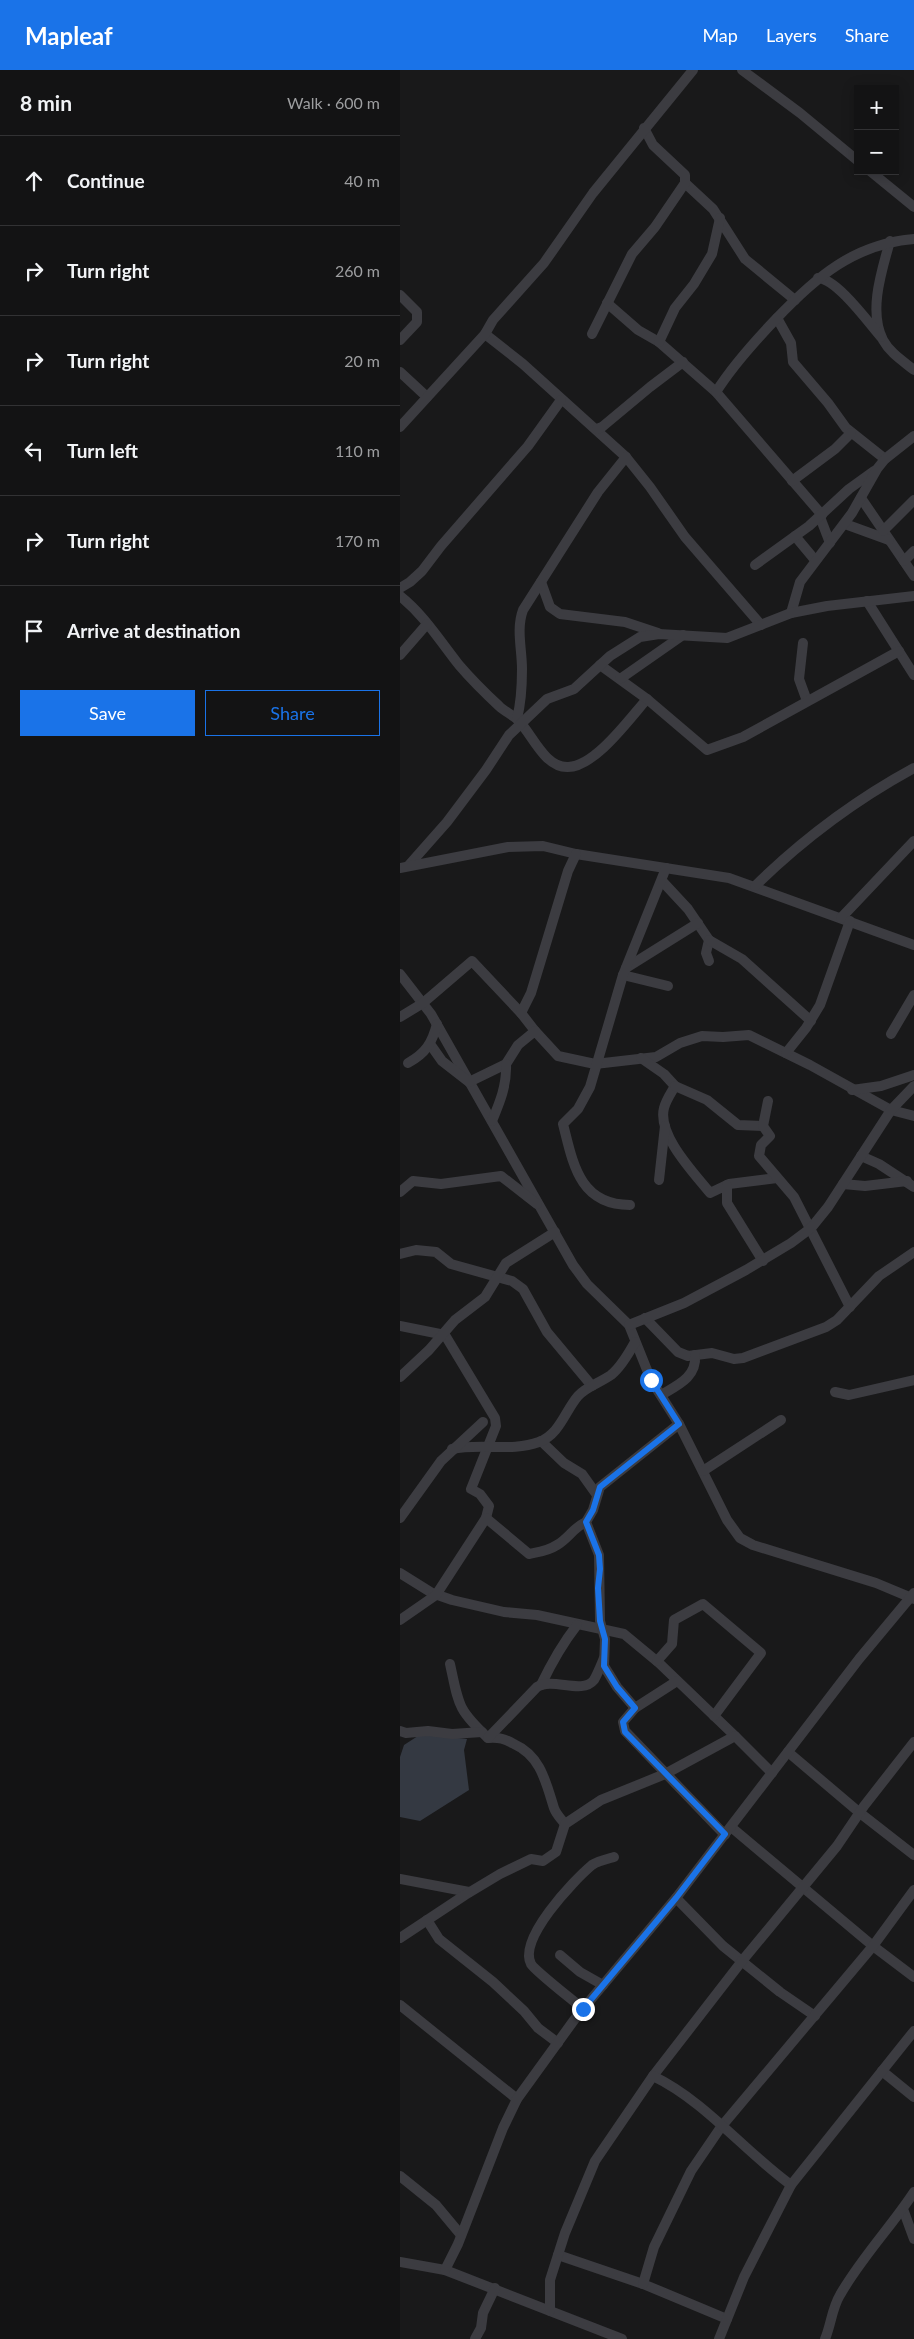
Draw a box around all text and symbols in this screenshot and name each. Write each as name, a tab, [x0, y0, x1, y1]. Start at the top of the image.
text: Mapleaf	[25, 21, 113, 50]
text: Map	[702, 24, 738, 46]
text: Layers	[766, 24, 817, 46]
text: Share	[845, 24, 889, 46]
map controls	[854, 85, 899, 175]
button: +	[854, 85, 899, 130]
text: 8 min	[20, 90, 72, 115]
text: Walk · 600 m	[287, 93, 380, 112]
button: −	[854, 130, 899, 175]
icon: ahead	[20, 167, 48, 195]
text: Continue	[67, 169, 145, 192]
text: 40 m	[344, 171, 380, 190]
icon: right	[20, 257, 48, 285]
text: Turn right	[67, 259, 149, 282]
text: 260 m	[335, 261, 380, 280]
icon: right	[20, 347, 48, 375]
text: Turn right	[67, 349, 149, 372]
text: 20 m	[344, 351, 380, 370]
icon: left	[20, 437, 48, 465]
text: Turn left	[67, 439, 138, 462]
text: 110 m	[335, 441, 380, 460]
icon: right	[20, 527, 48, 555]
text: Turn right	[67, 529, 149, 552]
text: 170 m	[335, 531, 380, 550]
icon: arrive	[20, 617, 48, 645]
text: Arrive at destination	[67, 619, 240, 642]
button: Save	[20, 690, 195, 736]
button: Share	[205, 690, 380, 736]
route start	[640, 1369, 663, 1392]
route end	[572, 1998, 595, 2021]

